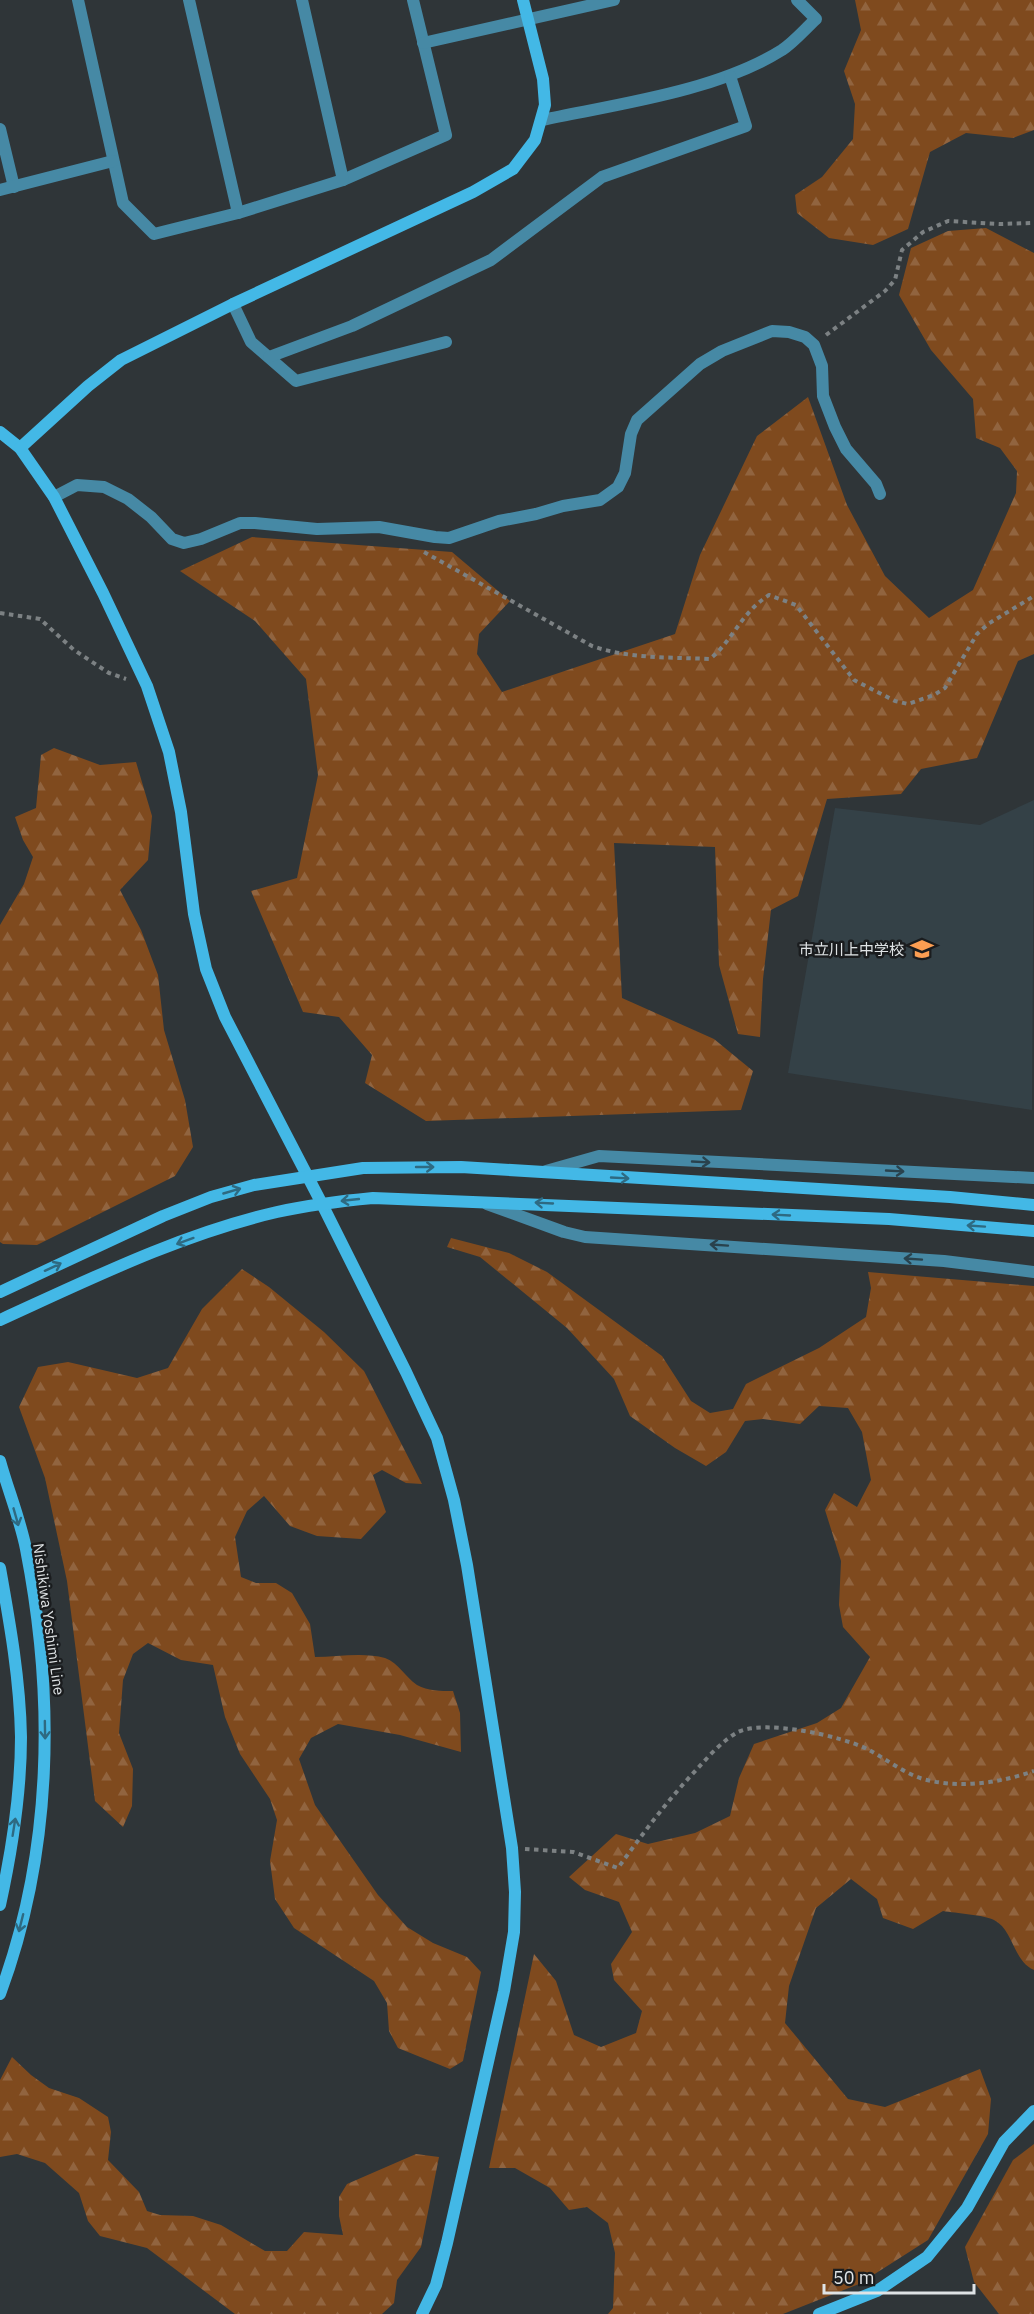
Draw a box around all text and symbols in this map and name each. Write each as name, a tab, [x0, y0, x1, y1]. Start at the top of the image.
school or university icon: 市立川上中学校	[909, 936, 935, 962]
place label: 市立川上中学校	[799, 940, 904, 959]
one-way arrow	[690, 1156, 710, 1167]
one-way arrow	[414, 1161, 434, 1173]
one-way arrow	[885, 1166, 905, 1177]
one-way arrow	[609, 1172, 629, 1183]
one-way arrow	[222, 1185, 241, 1196]
one-way arrow	[340, 1195, 360, 1206]
one-way arrow	[535, 1198, 555, 1209]
one-way arrow	[772, 1209, 792, 1220]
one-way arrow	[966, 1220, 986, 1231]
one-way arrow	[176, 1236, 195, 1247]
one-way arrow	[709, 1240, 729, 1251]
one-way arrow	[904, 1253, 924, 1264]
one-way arrow	[44, 1261, 62, 1273]
one-way arrow	[11, 1507, 23, 1526]
street label: Nishikiwa Yoshimi Line	[29, 1542, 69, 1696]
one-way arrow	[39, 1720, 51, 1740]
one-way arrow	[9, 1818, 20, 1837]
one-way arrow	[14, 1913, 26, 1932]
scale bar	[824, 2257, 974, 2295]
text: 50 m	[833, 2266, 875, 2289]

